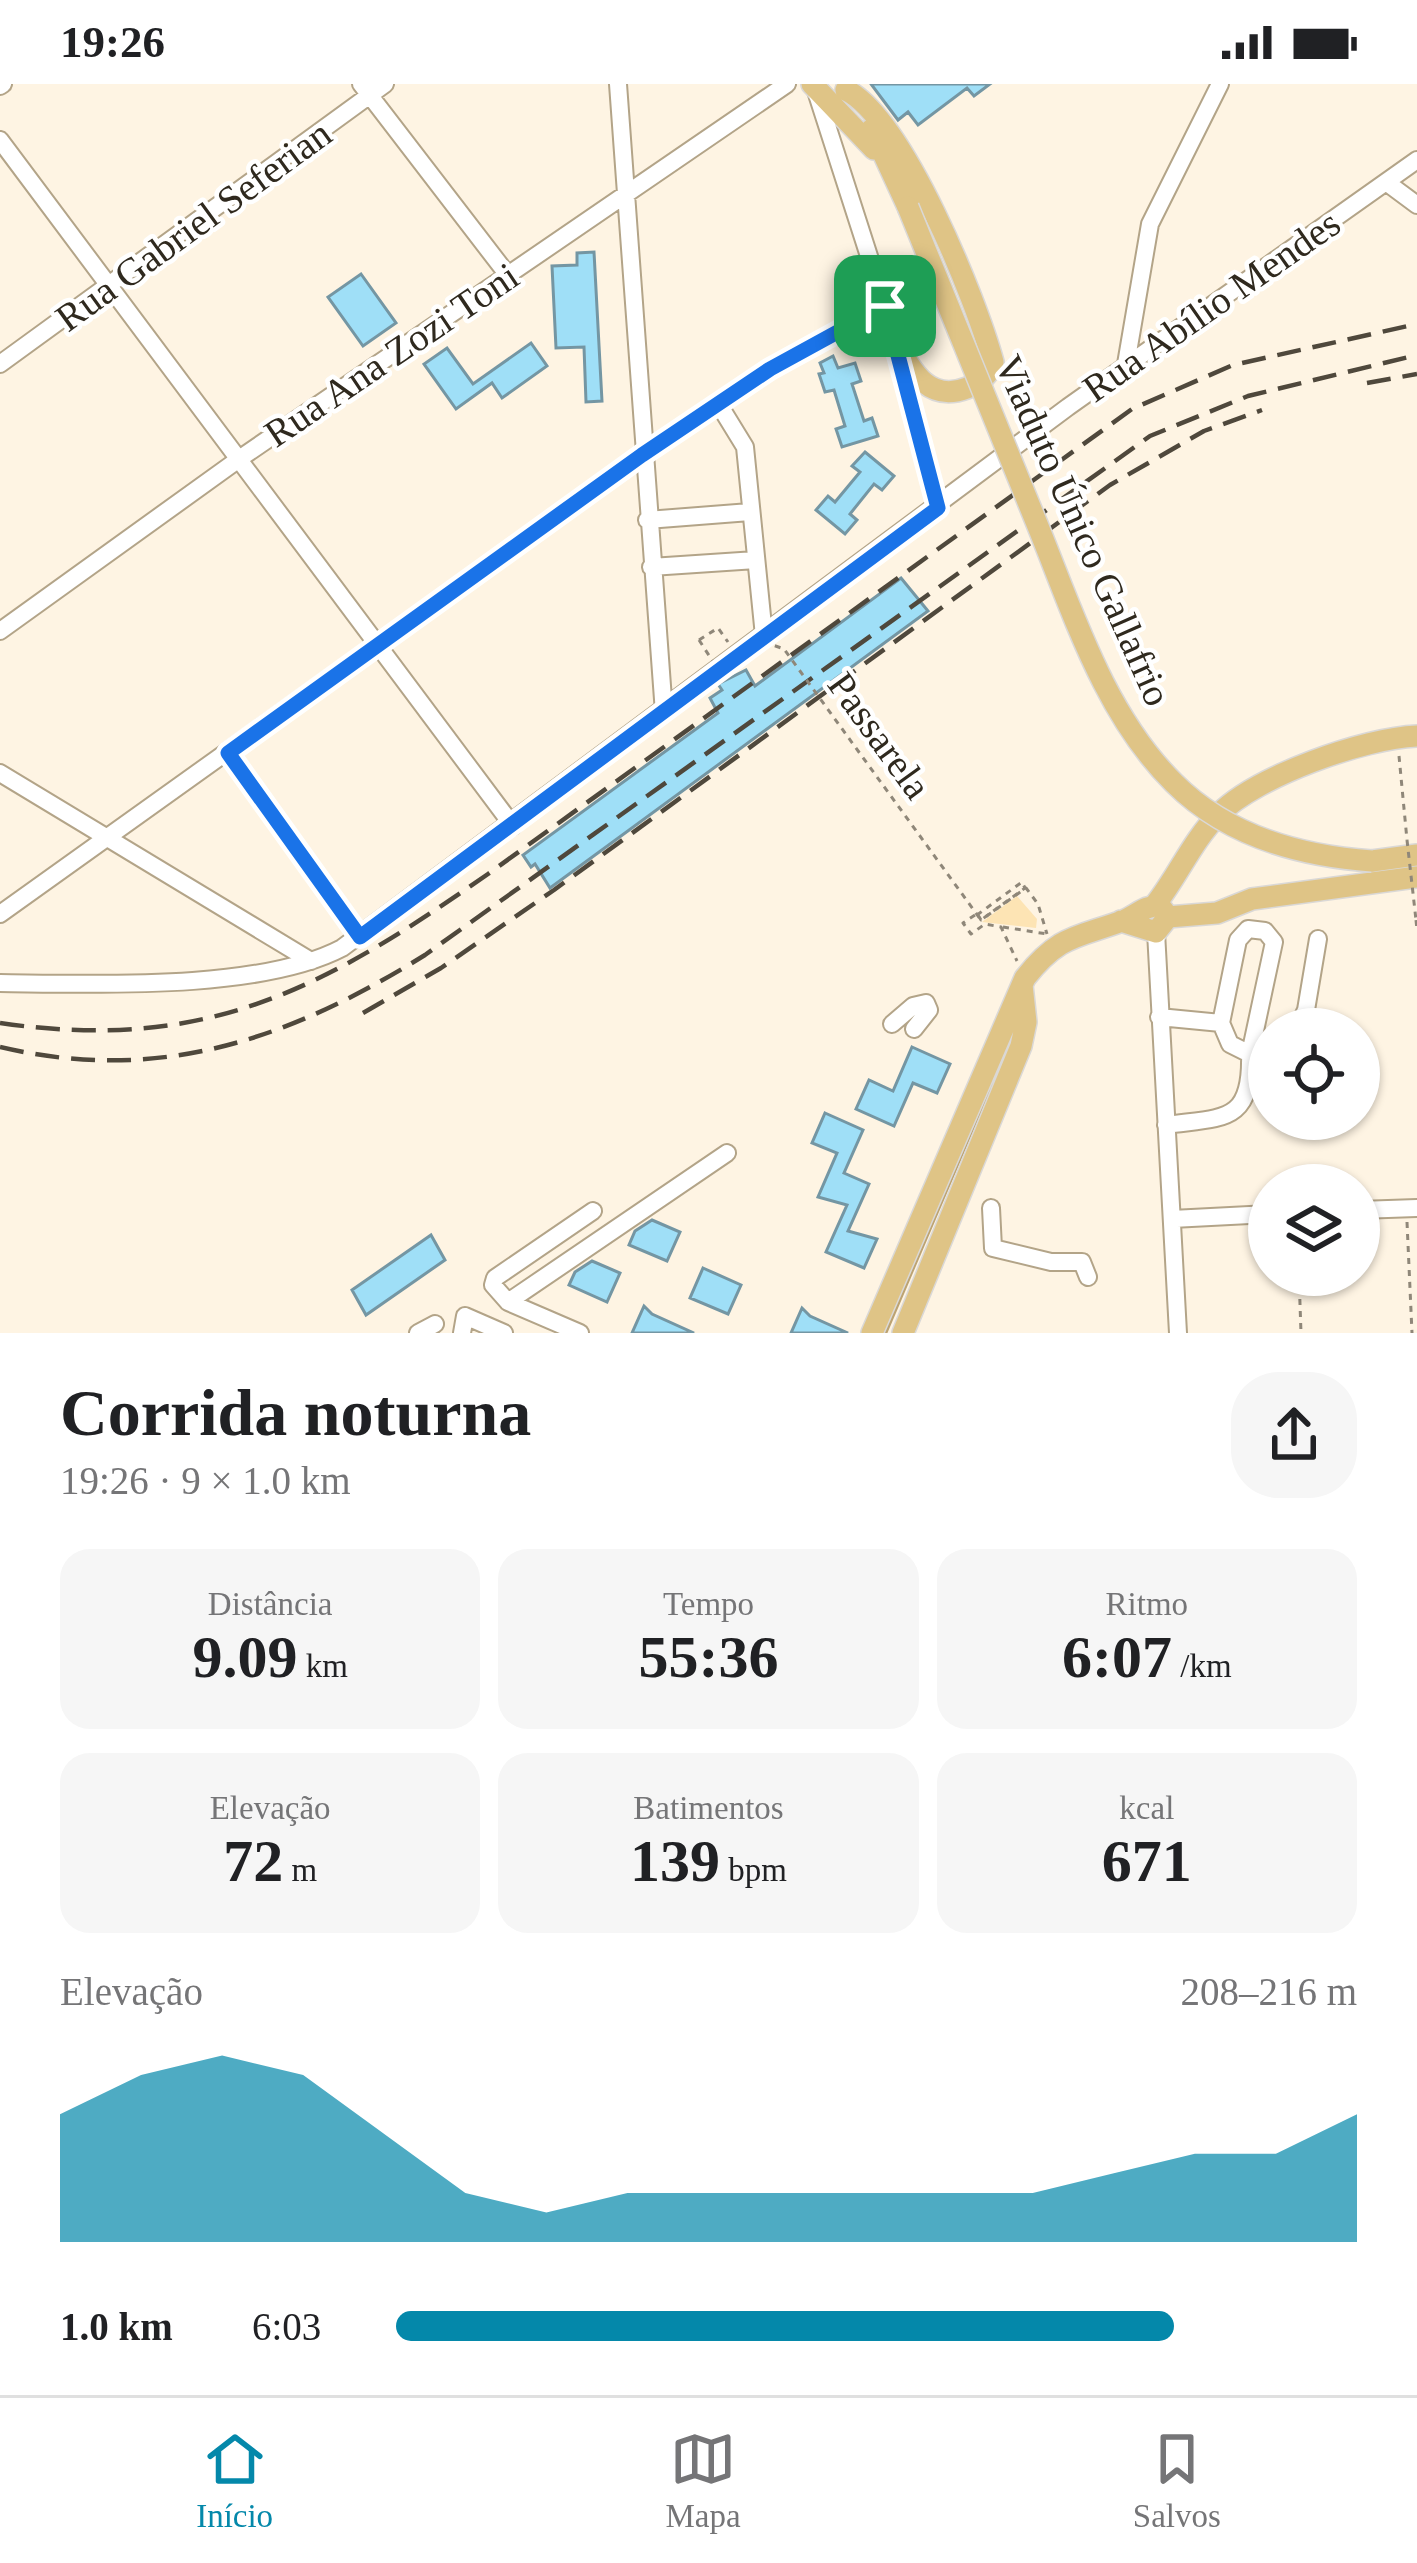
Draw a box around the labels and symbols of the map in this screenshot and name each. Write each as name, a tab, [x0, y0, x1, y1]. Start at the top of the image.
street label: Rua Gabriel Seferian	[47, 111, 339, 340]
street label: Rua Abílio Mendes	[1075, 201, 1348, 410]
street label: Rua Ana Zozi Toni	[256, 254, 526, 455]
pin	[834, 255, 936, 357]
street label: Viaduto Único Gallafrio	[987, 348, 1180, 712]
street label: Passarela	[820, 664, 940, 807]

